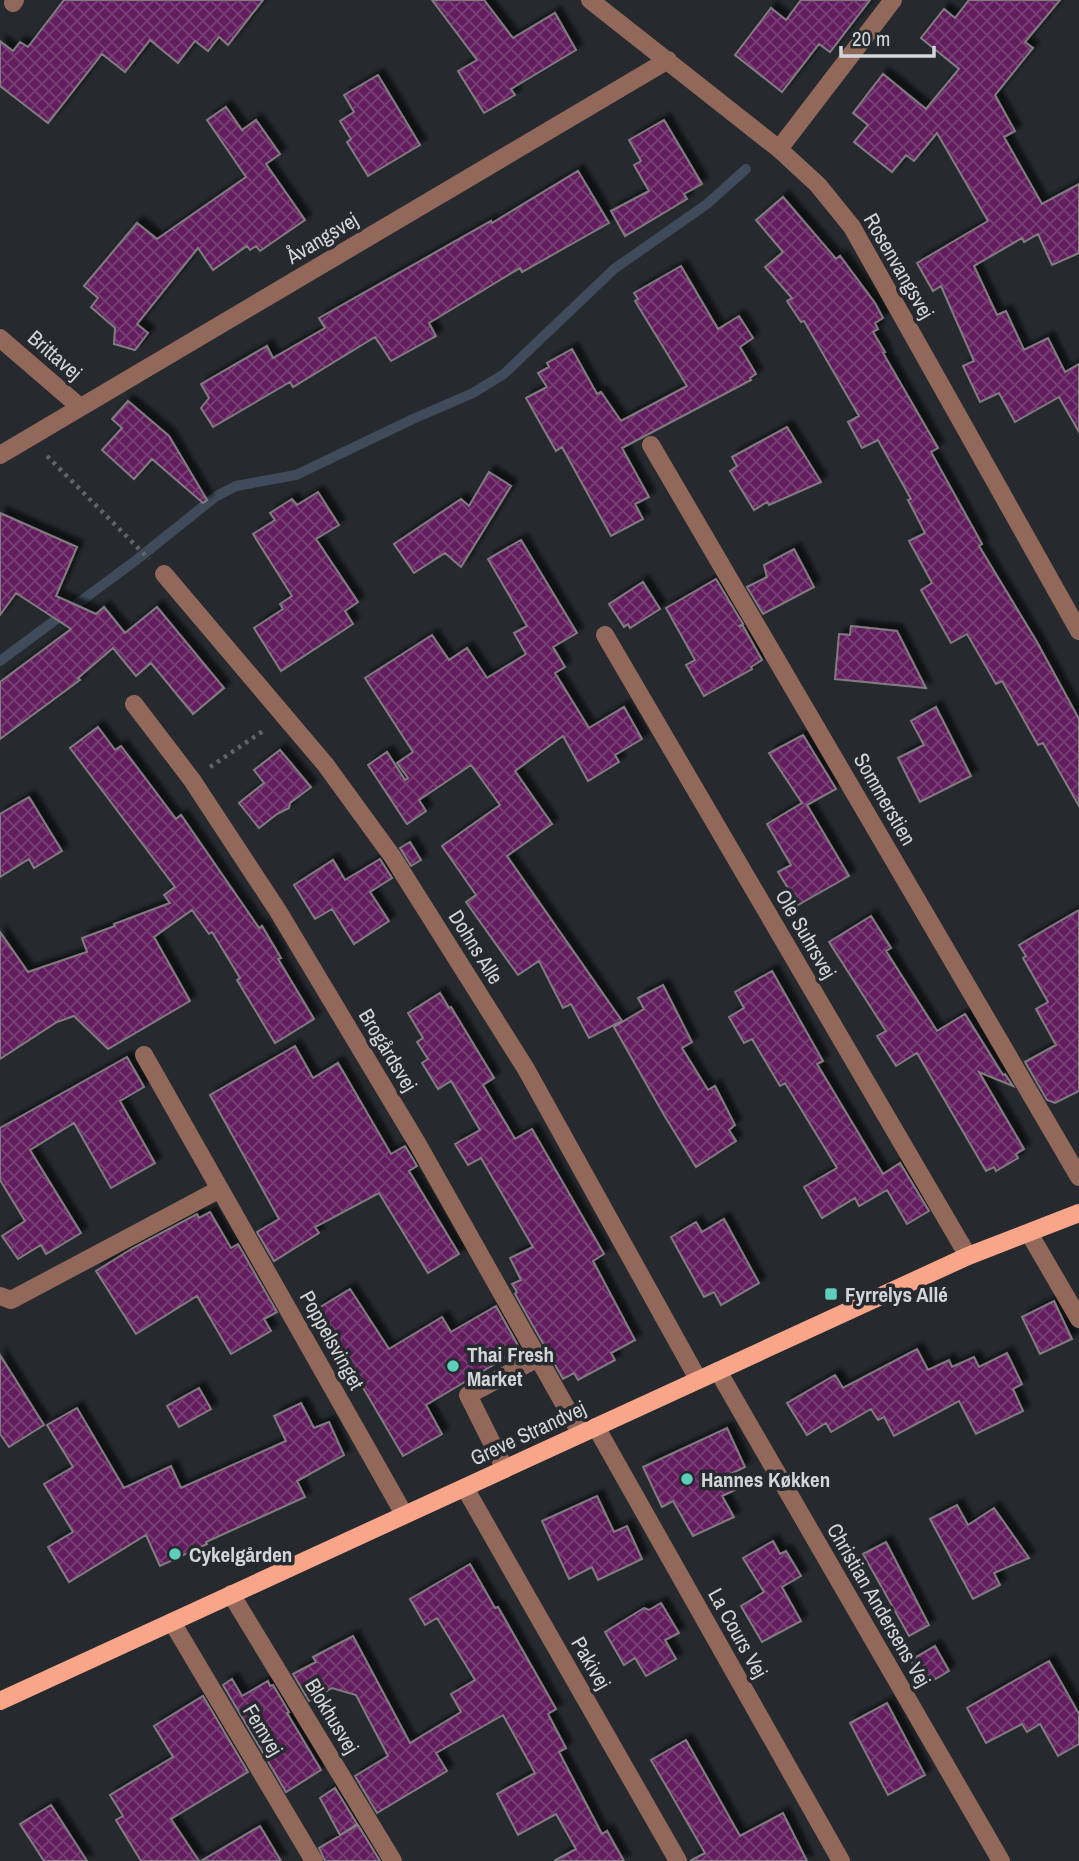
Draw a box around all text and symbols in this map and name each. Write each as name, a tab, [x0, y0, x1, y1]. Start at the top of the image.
scale bar	[841, 14, 934, 58]
text: 20 m	[852, 24, 890, 53]
street label: Åvangsvej	[280, 205, 363, 271]
street label: Rosenvangsvej	[857, 208, 941, 324]
street label: Brittavej	[22, 323, 88, 387]
street label: Sommerstien	[847, 747, 923, 851]
street label: Ole Suhrsvej	[769, 884, 843, 984]
street label: Dohns Alle	[442, 904, 510, 990]
street label: Brogårdsvej	[352, 1003, 424, 1097]
place label: Fyrrelys Allé	[845, 1280, 948, 1309]
street label: Poppelsvinget	[293, 1285, 371, 1395]
marker: Fyrrelys Allé	[823, 1286, 839, 1302]
place label: Thai Fresh Market	[467, 1340, 554, 1393]
marker: Thai Fresh Market	[445, 1358, 461, 1374]
street label: Greve Strandvej	[465, 1394, 591, 1472]
place label: Hannes Køkken	[701, 1465, 830, 1494]
marker: Hannes Køkken	[679, 1471, 695, 1487]
street label: Christian Andersens Vej	[820, 1518, 938, 1692]
place label: Cykelgården	[189, 1540, 292, 1569]
marker: Cykelgården	[167, 1546, 183, 1562]
street label: La Cours Vej	[701, 1583, 775, 1683]
street label: Pakivej	[564, 1631, 618, 1695]
street label: Blokhusvej	[298, 1673, 366, 1759]
street label: Femvej	[236, 1699, 290, 1761]

